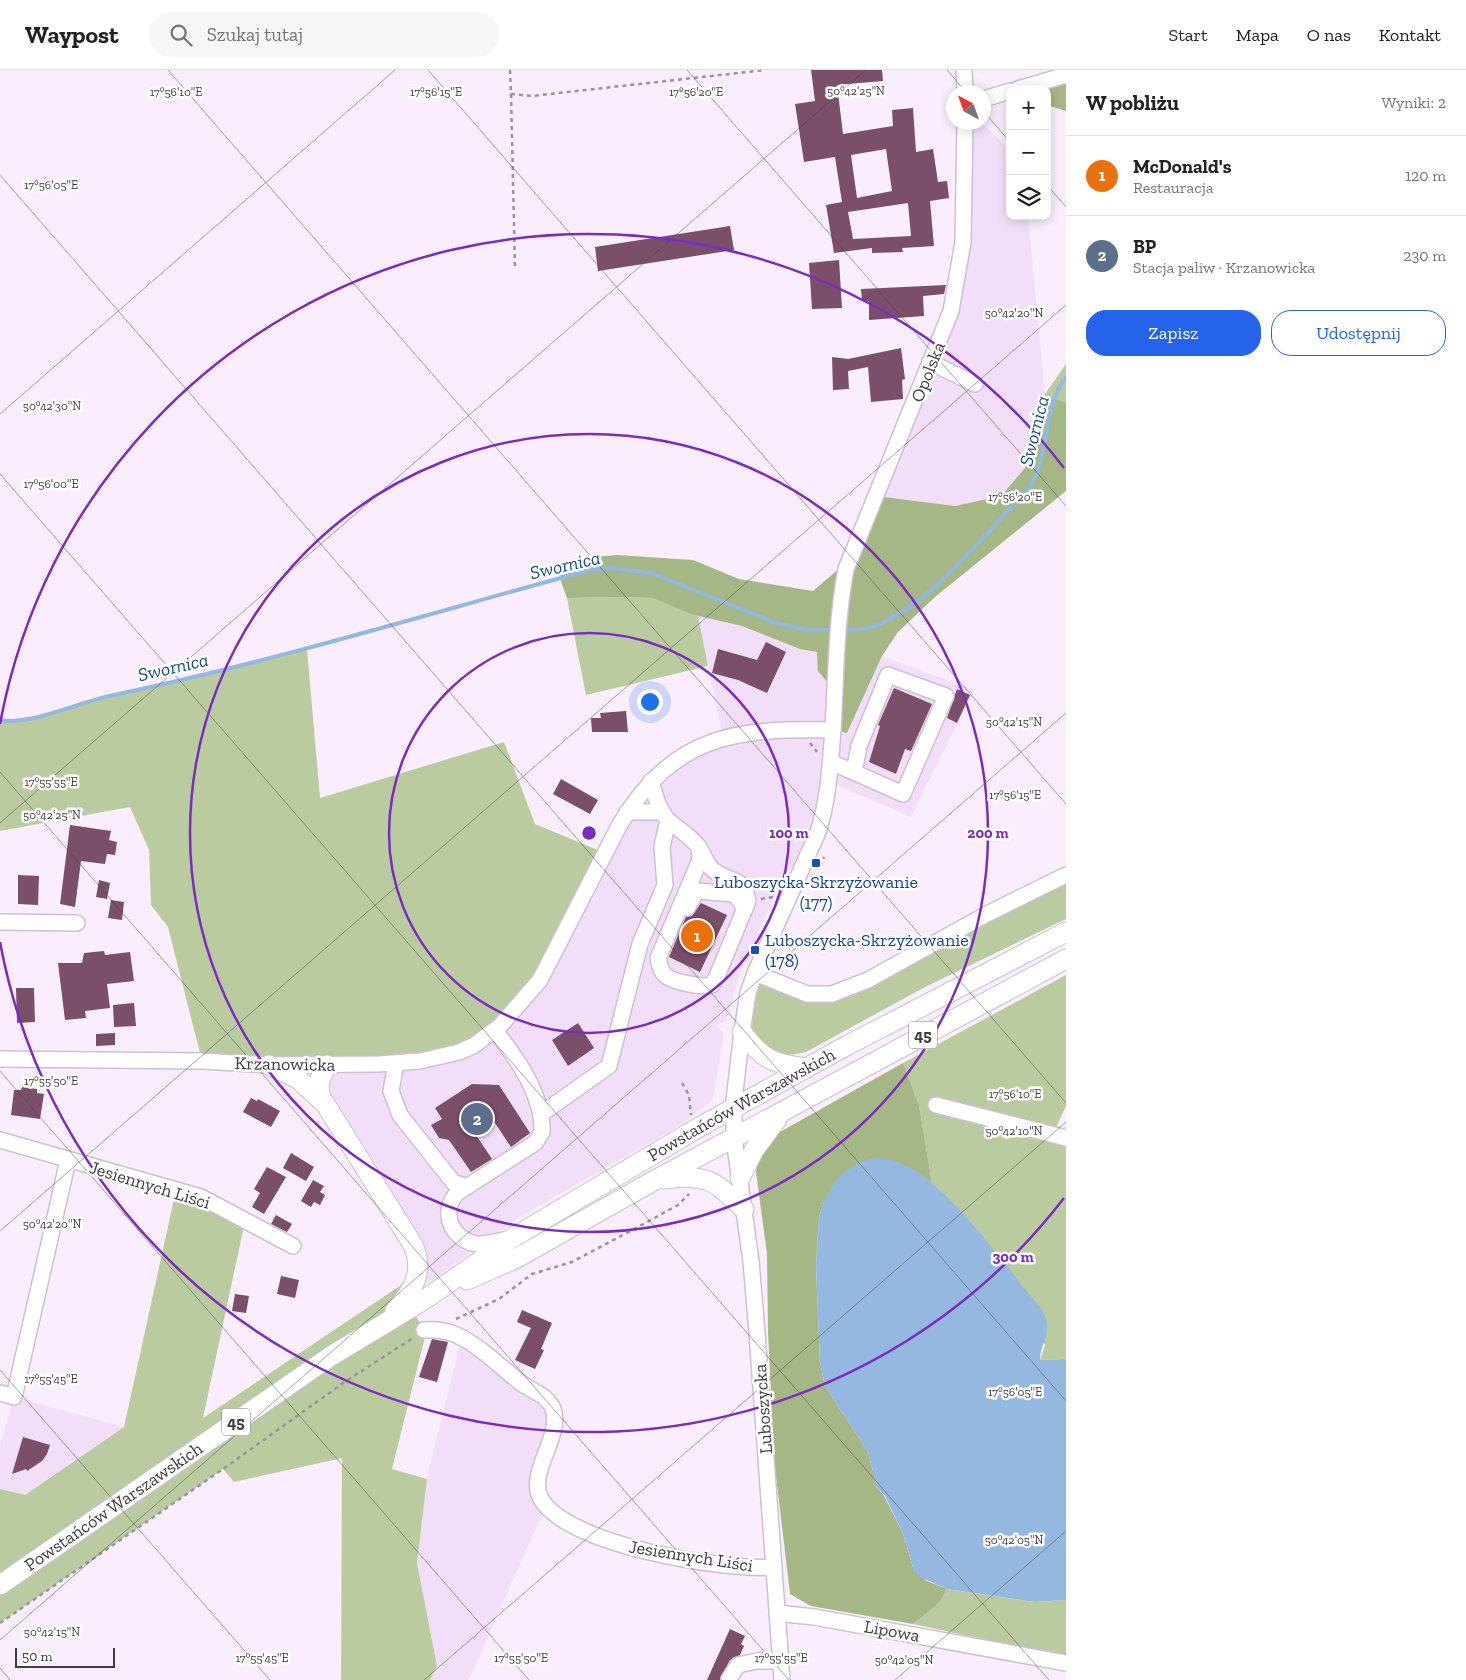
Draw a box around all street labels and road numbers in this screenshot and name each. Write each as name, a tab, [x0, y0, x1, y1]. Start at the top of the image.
street label: Opolska	[906, 338, 950, 405]
road number: 45	[909, 1022, 937, 1048]
street label: Powstańców Warszawskich	[644, 1043, 839, 1166]
street label: Krzanowicka	[234, 1052, 336, 1076]
street label: Jesiennych Liści	[87, 1156, 213, 1214]
street label: Luboszycka	[749, 1363, 777, 1455]
road number: 45	[222, 1408, 250, 1435]
street label: Powstańców Warszawskich	[20, 1437, 207, 1576]
street label: Jesiennych Liści	[627, 1535, 755, 1577]
street label: Lipowa	[862, 1615, 922, 1647]

